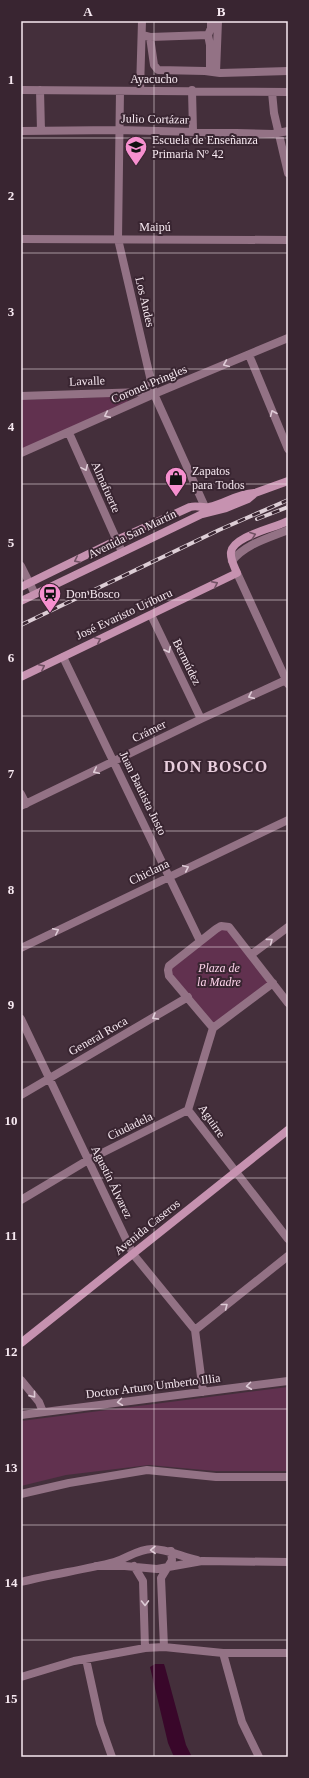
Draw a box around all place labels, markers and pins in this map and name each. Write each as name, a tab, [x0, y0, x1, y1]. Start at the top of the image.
place label: Escuela de Enseñanza Primaria Nº 42	[152, 133, 259, 161]
school or university icon: Escuela de Enseñanza Primaria Nº 42	[123, 134, 149, 167]
place label: Zapatos para Todos	[192, 464, 245, 492]
shop icon: Zapatos para Todos	[163, 465, 189, 498]
station icon: Don Bosco	[37, 581, 63, 614]
place label: Don Bosco	[66, 587, 120, 601]

